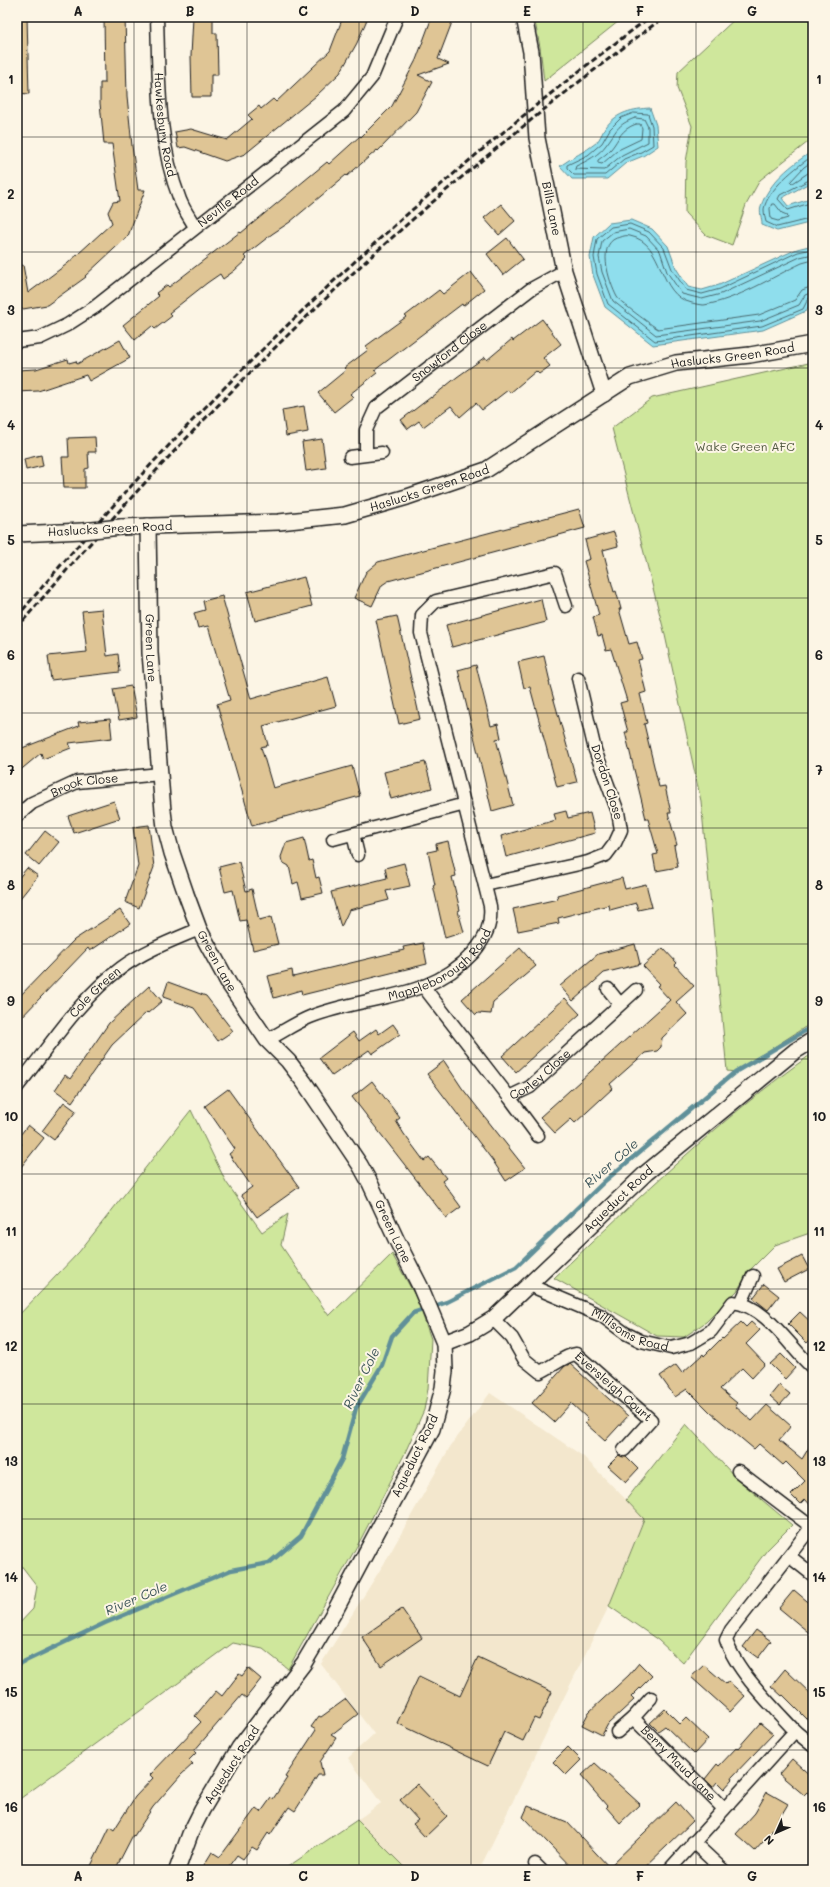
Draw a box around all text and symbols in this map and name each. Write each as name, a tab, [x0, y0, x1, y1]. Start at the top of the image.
text: A	[73, 2, 83, 19]
text: B	[186, 2, 195, 19]
text: C	[298, 2, 308, 19]
text: D	[410, 2, 420, 19]
text: E	[523, 2, 531, 19]
text: F	[636, 2, 644, 19]
text: G	[747, 2, 757, 19]
text: 1	[8, 70, 14, 87]
text: 1	[816, 70, 822, 87]
street label: Hawkesbury Road	[151, 72, 181, 179]
street label: Neville Road	[194, 172, 262, 230]
street label: Bills Lane	[539, 180, 566, 237]
text: 2	[7, 185, 15, 202]
text: 2	[815, 185, 823, 202]
text: 3	[7, 301, 15, 318]
text: 3	[815, 301, 823, 318]
street label: Snowford Close	[408, 317, 490, 385]
street label: Haslucks Green Road	[668, 338, 796, 371]
text: 4	[7, 416, 15, 433]
text: 4	[815, 416, 823, 433]
park label: Wake Green AFC	[695, 438, 795, 454]
street label: Haslucks Green Road	[368, 460, 491, 514]
street label: Haslucks Green Road	[47, 517, 173, 539]
text: 5	[7, 531, 15, 548]
text: 5	[815, 531, 823, 548]
street label: Green Lane	[142, 614, 161, 683]
text: 6	[7, 646, 15, 663]
text: 6	[815, 646, 823, 663]
street label: Dordon Close	[588, 742, 628, 822]
text: 7	[7, 761, 15, 778]
text: 7	[815, 761, 823, 778]
street label: Brook Close	[47, 769, 119, 800]
text: 8	[7, 876, 15, 893]
text: 8	[815, 876, 823, 893]
street label: Mappleborough Road	[386, 926, 494, 1003]
street label: Green Lane	[194, 927, 241, 995]
street label: Cole Green	[65, 962, 123, 1020]
text: 9	[7, 992, 15, 1009]
text: 9	[815, 992, 823, 1009]
street label: Corley Close	[506, 1045, 573, 1103]
text: 10	[4, 1107, 18, 1124]
text: 10	[812, 1107, 826, 1124]
water label: River Cole	[580, 1134, 641, 1191]
street label: Aqueduct Road	[579, 1161, 656, 1236]
street label: Green Lane	[372, 1197, 416, 1265]
text: 11	[5, 1222, 17, 1239]
text: 11	[813, 1222, 825, 1239]
street label: Millisoms Road	[589, 1303, 670, 1354]
text: 12	[4, 1337, 18, 1354]
text: 12	[812, 1337, 826, 1354]
water label: River Cole	[338, 1344, 383, 1411]
street label: Eversleigh Court	[572, 1348, 656, 1425]
street label: Aqueduct Road	[387, 1411, 441, 1500]
text: 13	[4, 1452, 18, 1469]
text: 13	[812, 1452, 826, 1469]
text: 14	[4, 1568, 18, 1585]
text: 14	[812, 1568, 826, 1585]
water label: River Cole	[102, 1577, 170, 1618]
text: 15	[4, 1683, 18, 1700]
text: 15	[812, 1683, 826, 1700]
street label: Aqueduct Road	[200, 1722, 263, 1807]
street label: Berry Maud Lane	[638, 1722, 720, 1804]
text: 16	[4, 1798, 18, 1815]
text: 16	[812, 1798, 826, 1815]
north arrow	[756, 1813, 796, 1853]
text: N	[760, 1832, 777, 1849]
text: A	[73, 1867, 83, 1884]
text: B	[186, 1867, 195, 1884]
text: C	[298, 1867, 308, 1884]
text: D	[410, 1867, 420, 1884]
text: E	[523, 1867, 531, 1884]
text: F	[636, 1867, 644, 1884]
text: G	[747, 1867, 757, 1884]

